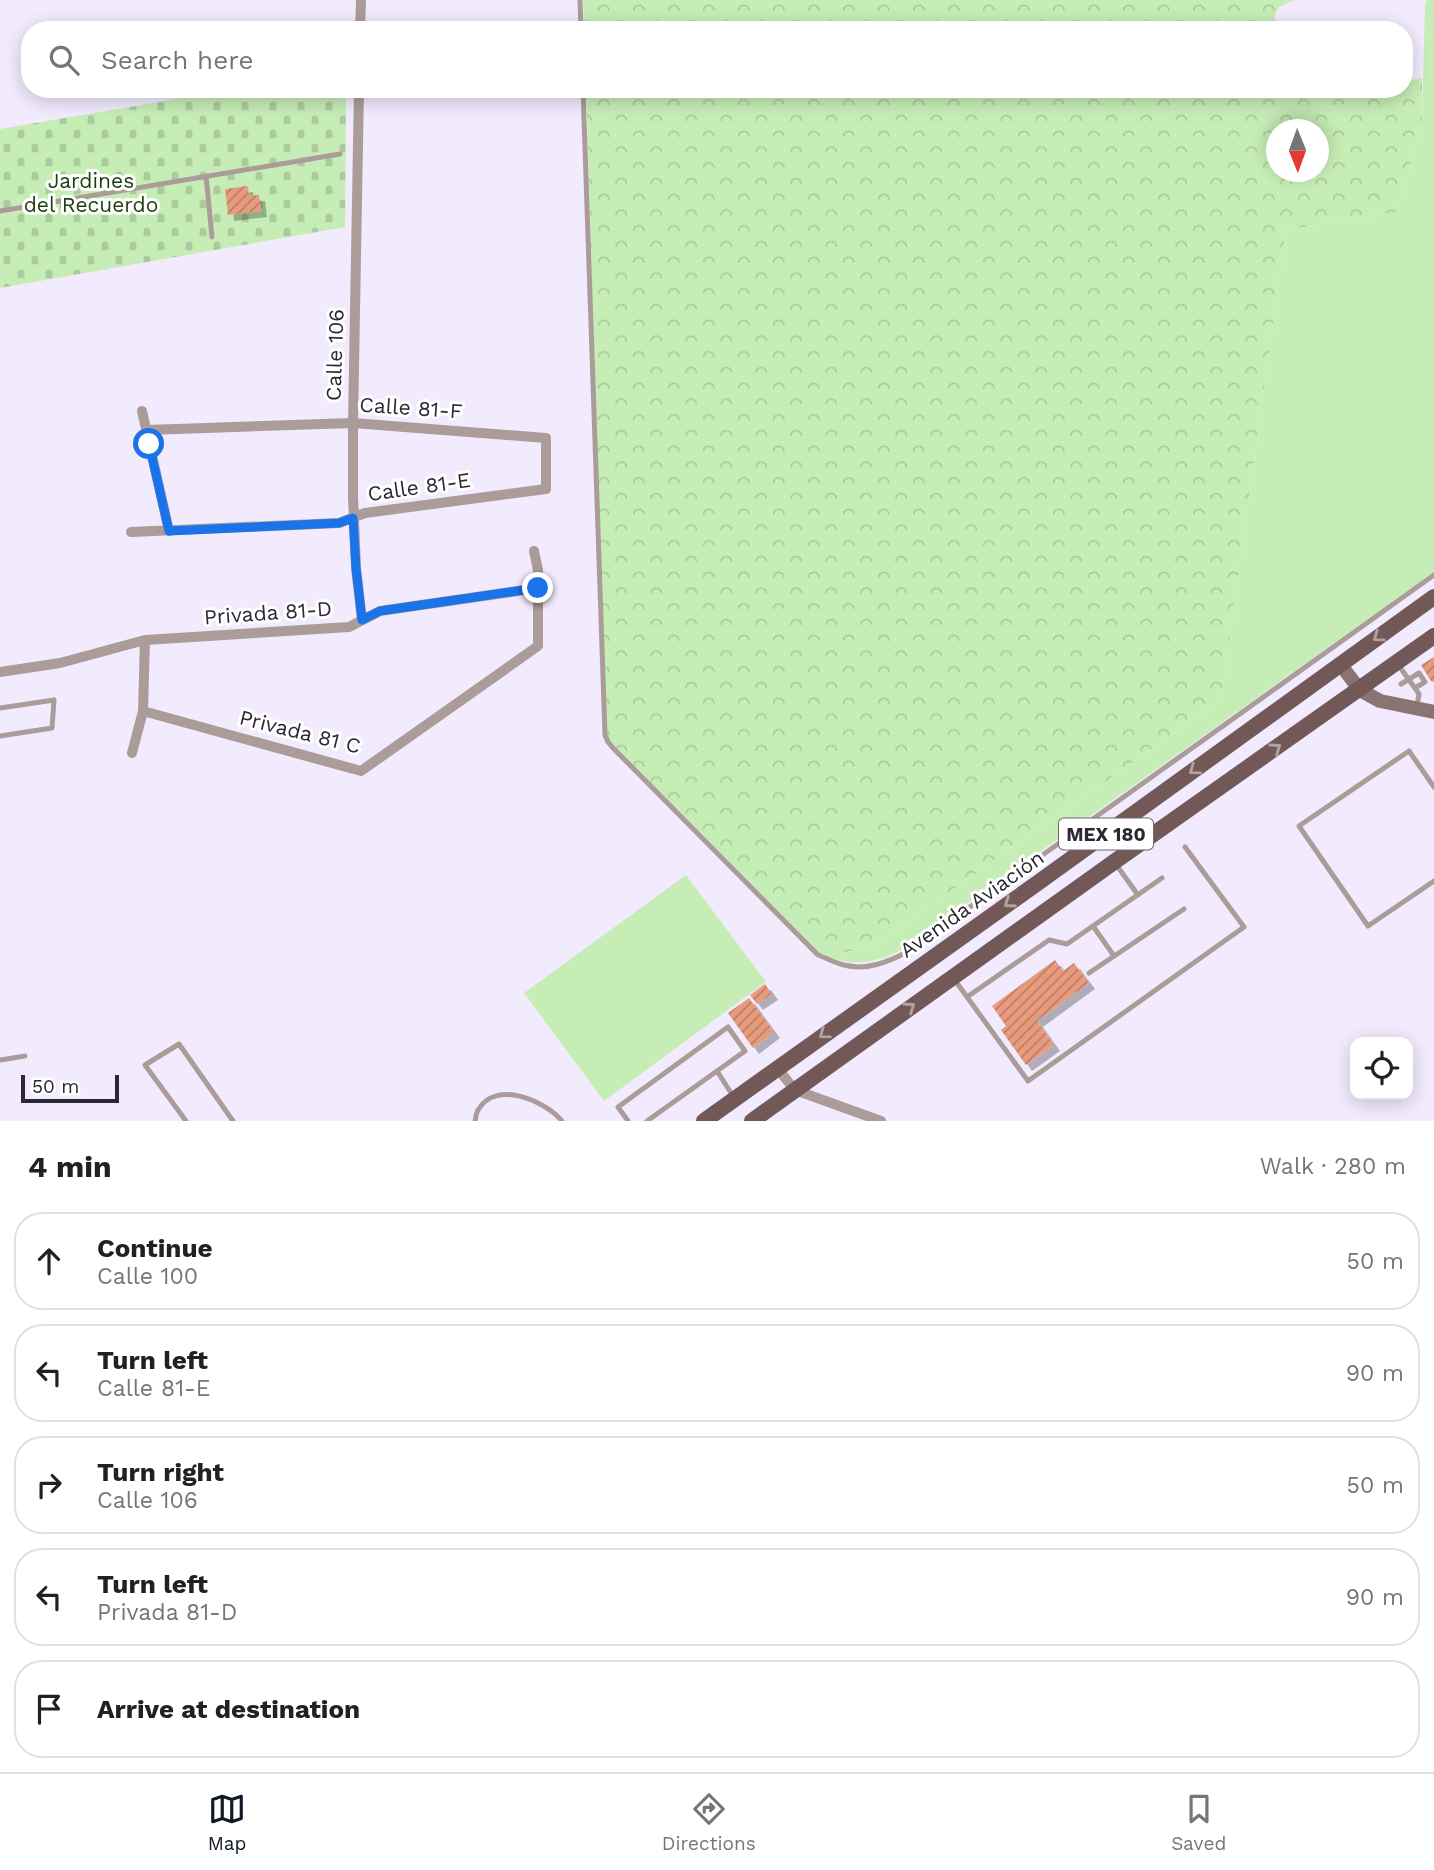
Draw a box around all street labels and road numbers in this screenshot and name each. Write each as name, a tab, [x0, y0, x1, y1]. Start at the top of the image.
street label: Calle 106	[320, 309, 349, 401]
street label: Calle 81-F	[359, 391, 463, 424]
street label: Calle 81-E	[366, 467, 472, 506]
street label: Privada 81-D	[203, 596, 333, 629]
street label: Privada 81 C	[237, 704, 363, 759]
road number: MEX 180	[1059, 818, 1153, 849]
street label: Avenida Aviación	[895, 845, 1049, 963]

